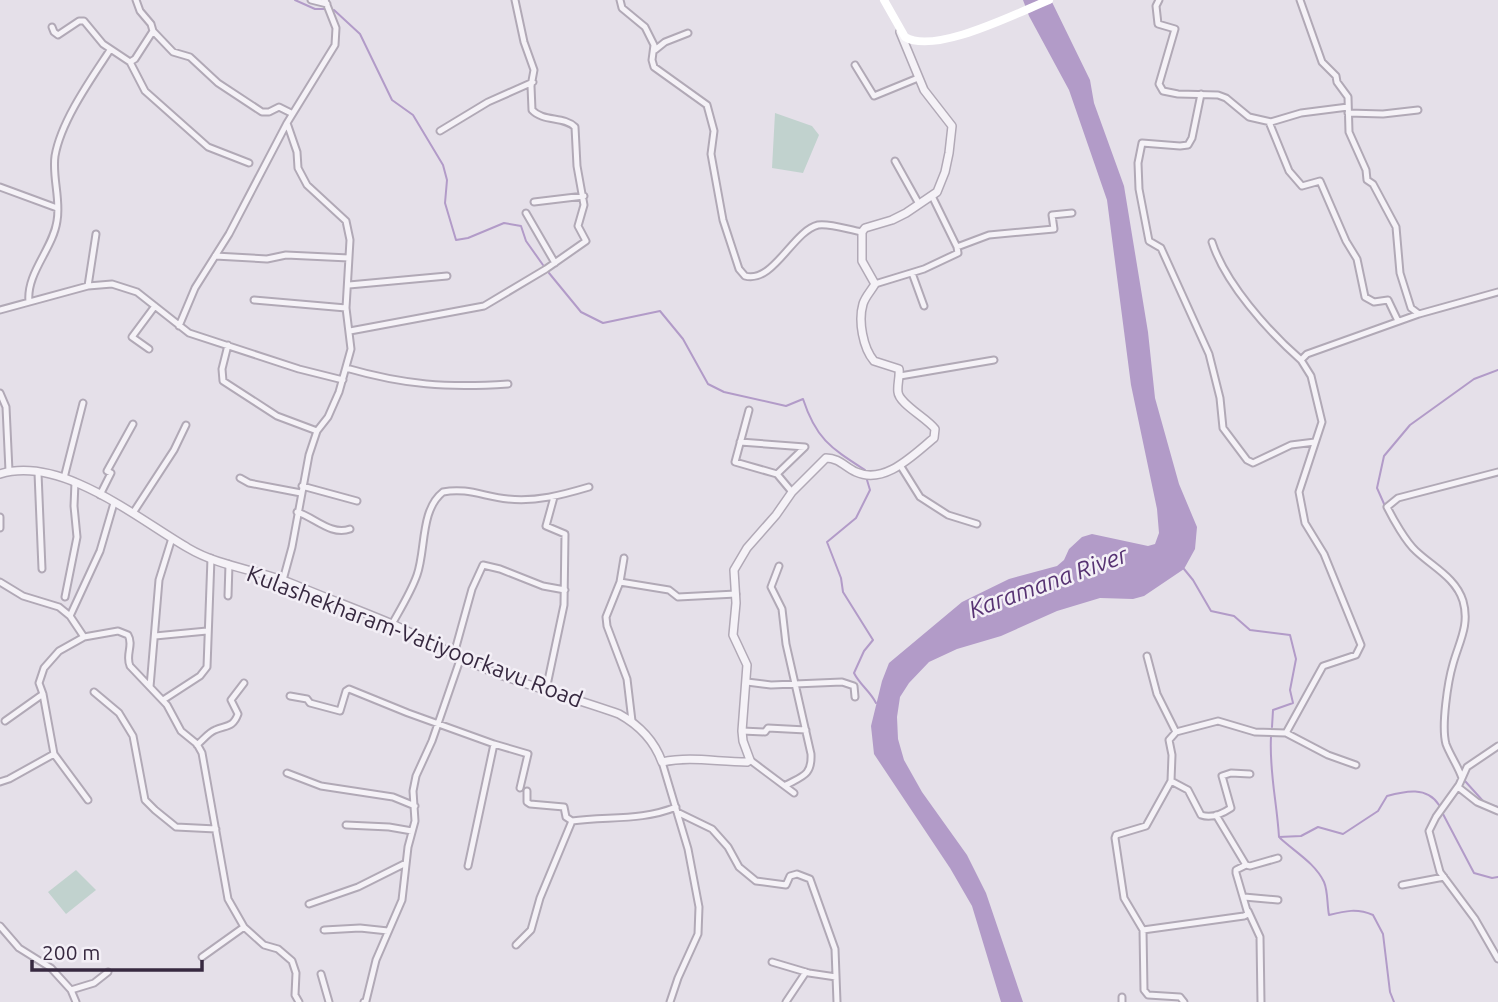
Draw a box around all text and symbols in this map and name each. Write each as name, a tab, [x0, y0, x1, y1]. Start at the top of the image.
water label: Karamana River	[965, 540, 1132, 623]
street label: Kulashekharam-Vatiyoorkavu Road	[244, 560, 586, 712]
scale bar	[32, 928, 201, 972]
text: 200 m	[42, 940, 100, 964]

